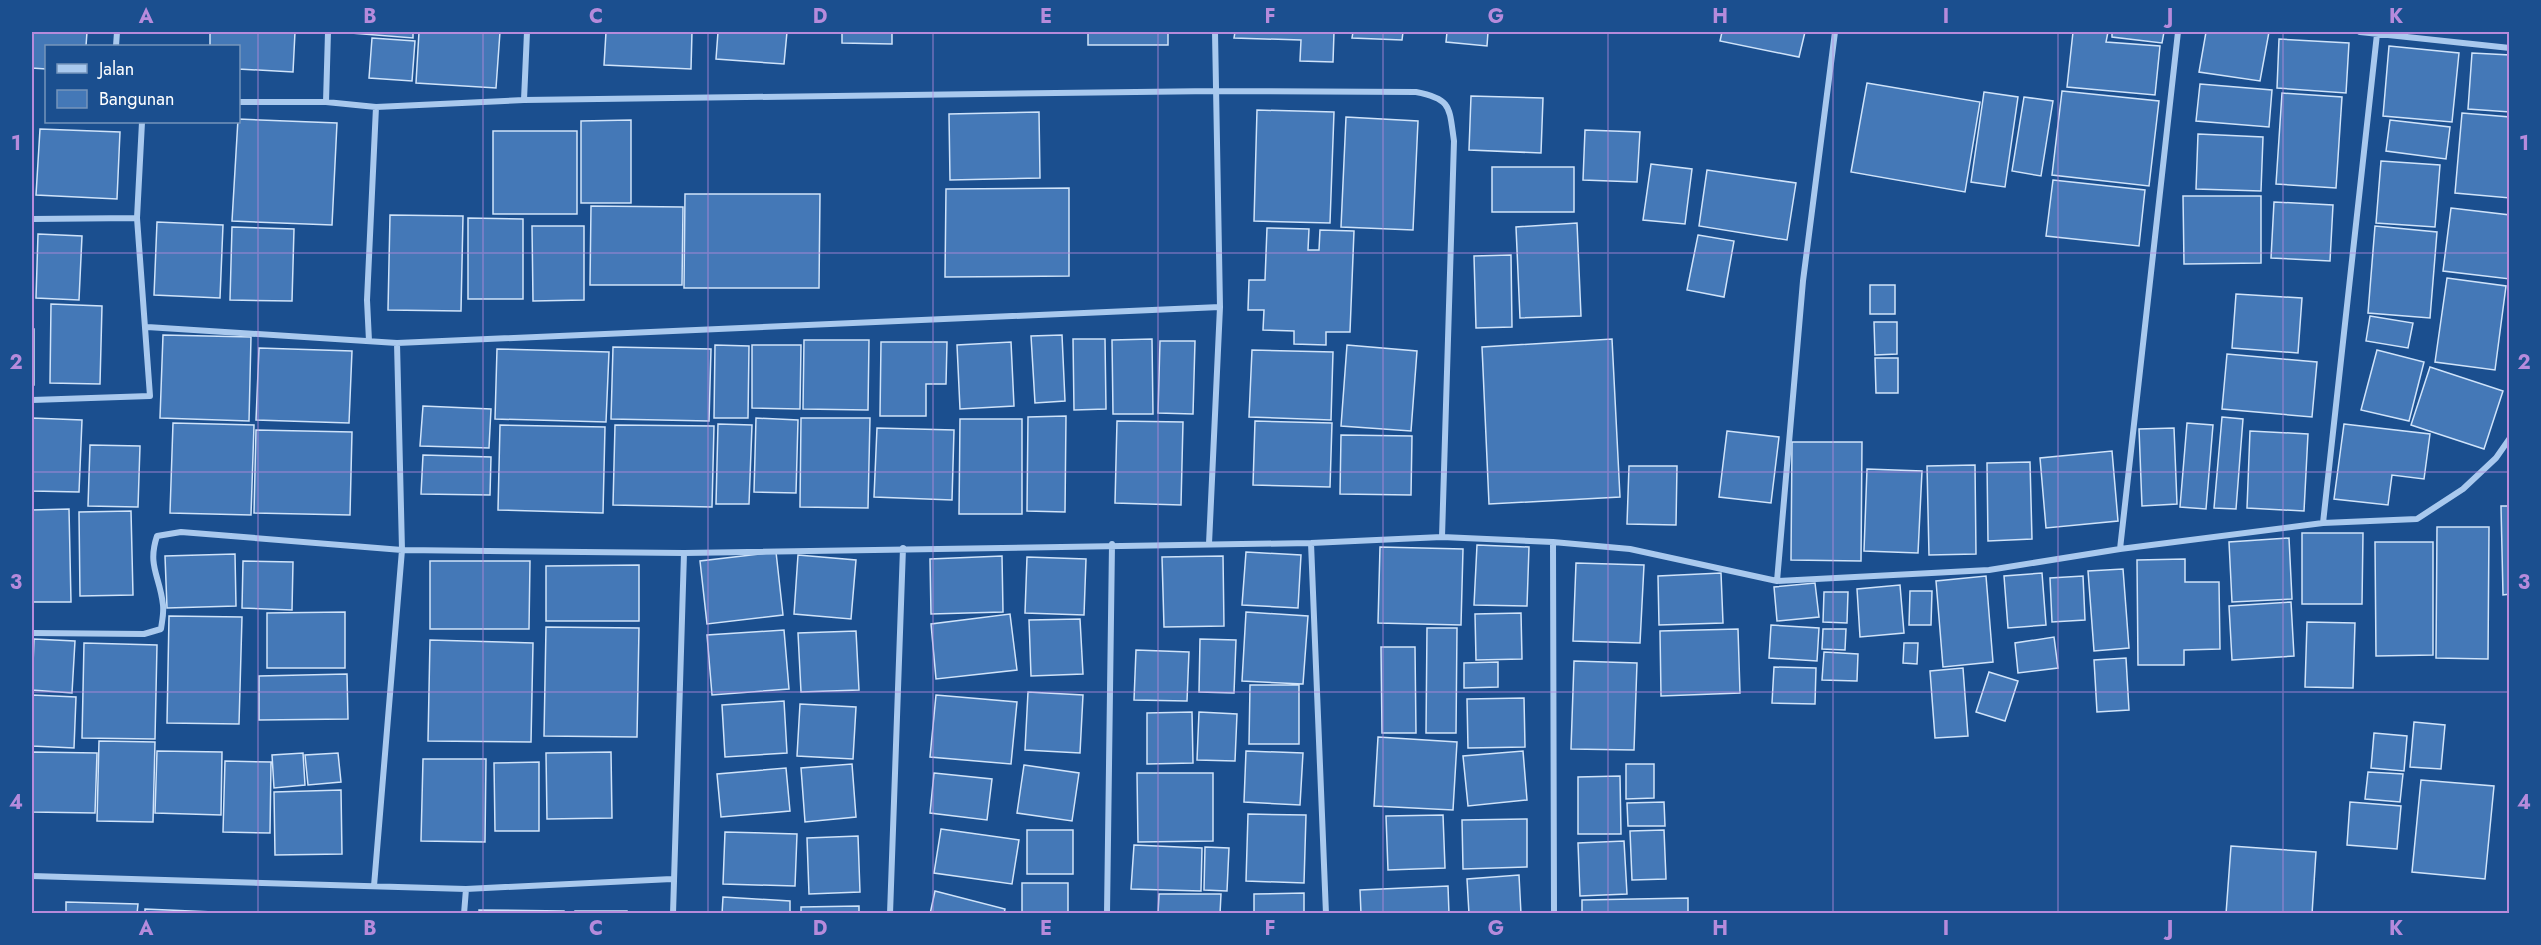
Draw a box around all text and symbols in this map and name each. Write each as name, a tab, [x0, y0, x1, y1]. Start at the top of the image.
text: A	[138, 2, 154, 31]
text: B	[363, 2, 377, 31]
text: C	[589, 2, 603, 31]
text: D	[813, 2, 827, 31]
text: E	[1040, 2, 1052, 31]
text: F	[1264, 2, 1276, 31]
text: G	[1488, 2, 1504, 31]
text: H	[1712, 2, 1728, 31]
text: I	[1943, 2, 1949, 31]
text: J	[2163, 2, 2173, 31]
text: K	[2389, 2, 2403, 31]
legend	[45, 45, 240, 123]
text: Jalan	[97, 56, 134, 82]
text: Bangunan	[99, 86, 174, 112]
text: 1	[11, 129, 21, 158]
text: 1	[2519, 129, 2529, 158]
text: 2	[9, 348, 23, 377]
text: 2	[2517, 348, 2531, 377]
text: 3	[10, 568, 22, 597]
text: 3	[2518, 568, 2530, 597]
text: 4	[9, 788, 23, 817]
text: 4	[2517, 788, 2531, 817]
text: A	[138, 914, 154, 943]
text: B	[363, 914, 377, 943]
text: C	[589, 914, 603, 943]
text: D	[813, 914, 827, 943]
text: E	[1040, 914, 1052, 943]
text: F	[1264, 914, 1276, 943]
text: G	[1488, 914, 1504, 943]
text: H	[1712, 914, 1728, 943]
text: I	[1943, 914, 1949, 943]
text: J	[2163, 914, 2173, 943]
text: K	[2389, 914, 2403, 943]

